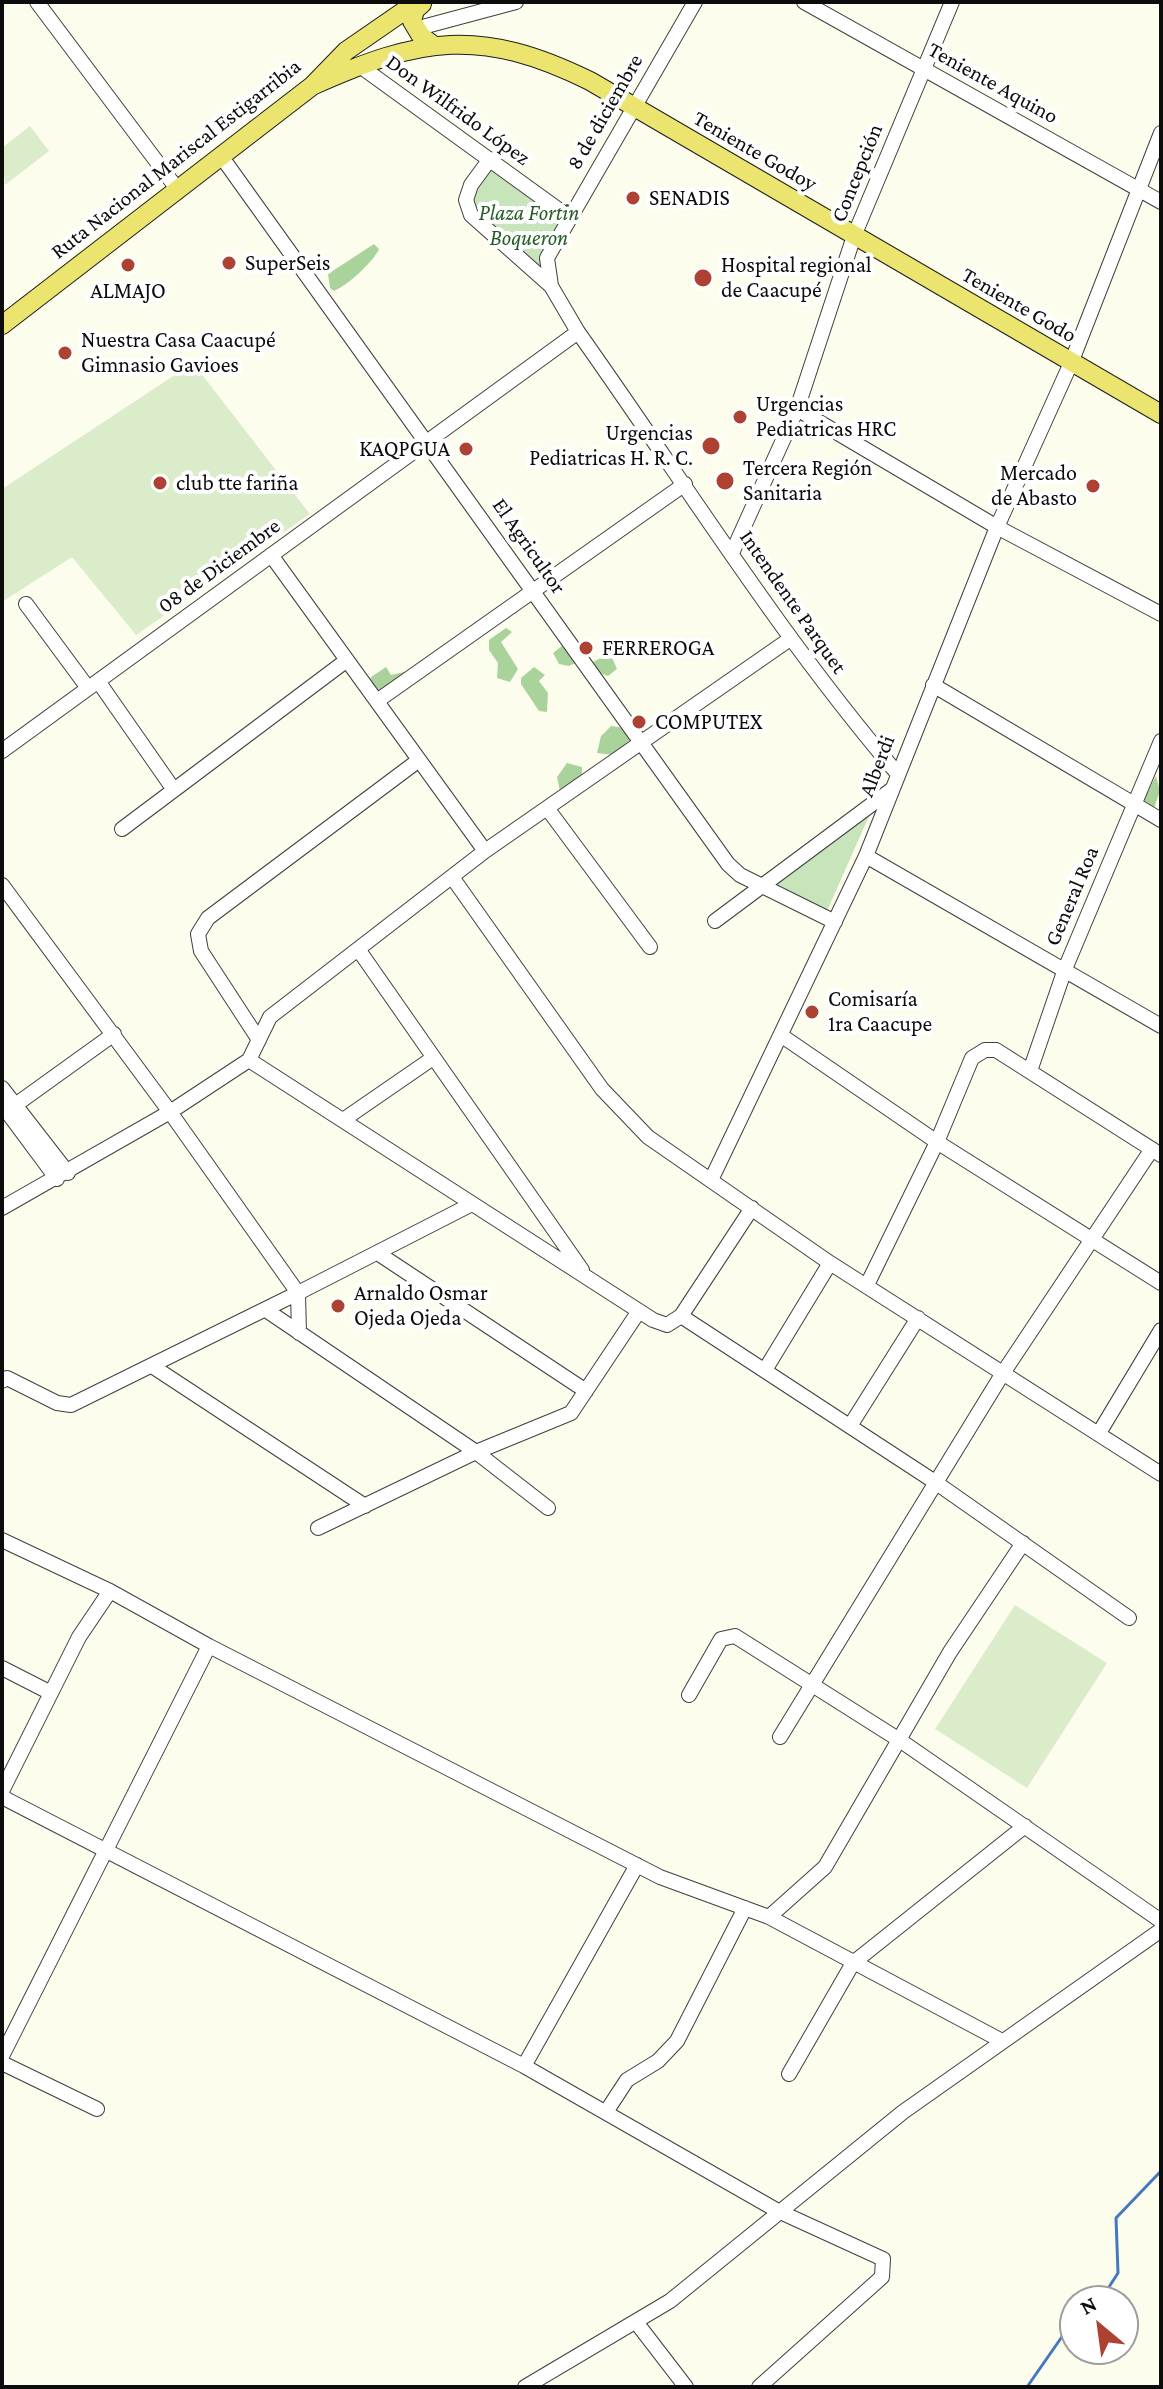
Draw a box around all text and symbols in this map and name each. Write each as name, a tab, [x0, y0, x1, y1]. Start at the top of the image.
street label: Teniente Aquino	[923, 36, 1063, 130]
street label: Don Wilfrido López	[381, 49, 535, 171]
street label: 8 de diciembre	[561, 49, 649, 175]
street label: Ruta Nacional Mariscal Estigarribia	[46, 53, 306, 265]
street label: Teniente Godoy	[689, 105, 821, 197]
street label: Concepción	[825, 120, 889, 226]
place label: SENADIS	[649, 185, 730, 211]
marker: SENADIS	[624, 189, 642, 207]
park label: Plaza Fortin Boqueron	[479, 200, 579, 252]
place label: SuperSeis	[245, 250, 330, 276]
place label: Hospital regional de Caacupé	[721, 252, 872, 304]
marker: SuperSeis	[220, 254, 238, 272]
marker: ALMAJO	[119, 256, 137, 274]
street label: Teniente Godo	[957, 262, 1081, 348]
marker: Hospital regional de Caacupé	[692, 267, 714, 289]
place label: ALMAJO	[90, 278, 166, 304]
place label: Nuestra Casa Caacupé Gimnasio Gavioes	[81, 327, 276, 378]
marker: Nuestra Casa Caacupé Gimnasio Gavioes	[56, 344, 74, 362]
place label: Urgencias Pediatricas HRC	[756, 391, 896, 442]
marker: Urgencias Pediatricas HRC	[731, 408, 749, 426]
place label: Urgencias Pediatricas H. R. C.	[529, 420, 693, 472]
marker: Urgencias Pediatricas H. R. C.	[700, 435, 722, 457]
place label: KAQPGUA	[359, 436, 450, 462]
marker: KAQPGUA	[457, 440, 475, 458]
place label: Tercera Región Sanitaria	[743, 455, 872, 506]
place label: Mercado de Abasto	[991, 460, 1077, 512]
place label: club tte fariña	[176, 470, 298, 496]
marker: Tercera Región Sanitaria	[714, 470, 736, 492]
marker: club tte fariña	[151, 474, 169, 492]
marker: Mercado de Abasto	[1084, 477, 1102, 495]
street label: El Agricultor	[486, 493, 572, 599]
street label: 08 de Diciembre	[153, 513, 285, 619]
street label: Intendente Parquet	[734, 525, 852, 679]
place label: FERREROGA	[602, 635, 714, 661]
marker: FERREROGA	[577, 639, 595, 657]
place label: COMPUTEX	[655, 709, 762, 735]
marker: COMPUTEX	[630, 713, 648, 731]
street label: Alberdi	[853, 731, 901, 801]
street label: General Roa	[1039, 842, 1105, 950]
place label: Comisaría 1ra Caacupe	[828, 986, 932, 1038]
marker: Comisaría 1ra Caacupe	[803, 1003, 821, 1021]
place label: Arnaldo Osmar Ojeda Ojeda	[354, 1280, 488, 1332]
marker: Arnaldo Osmar Ojeda Ojeda	[329, 1297, 347, 1315]
north arrow	[1059, 2285, 1139, 2365]
text: N	[1075, 2291, 1101, 2320]

